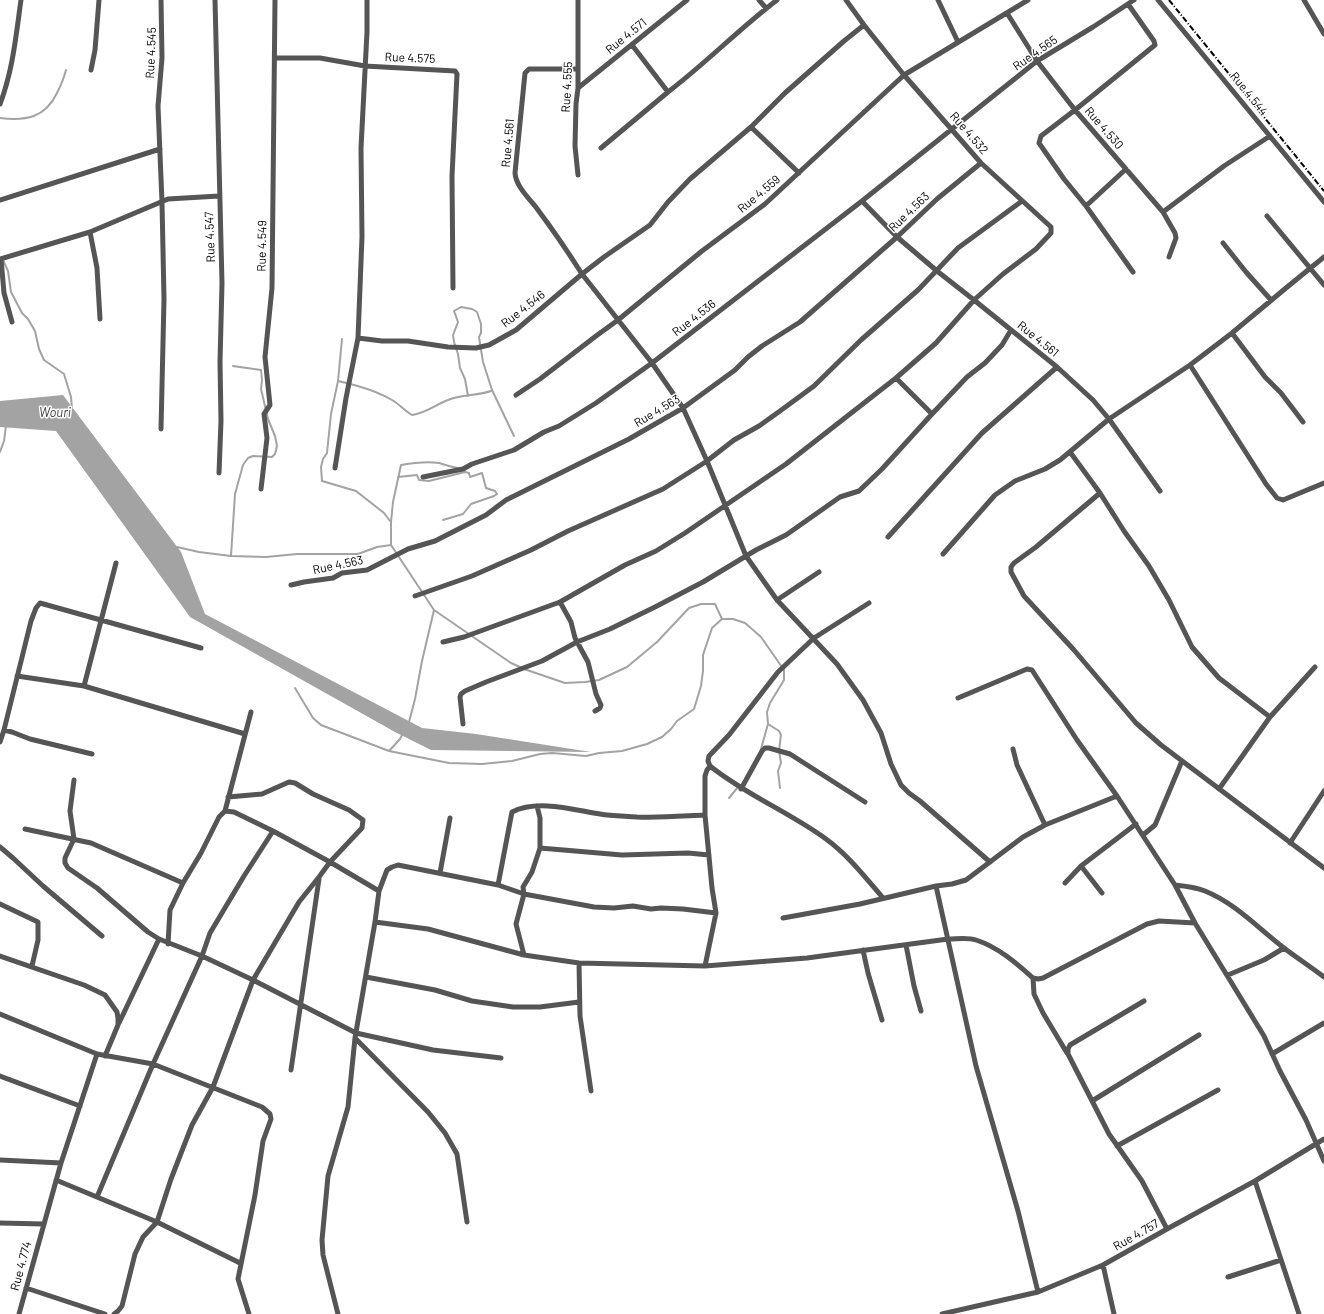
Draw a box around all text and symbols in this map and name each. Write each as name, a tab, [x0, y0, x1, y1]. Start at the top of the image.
street label: Rue 4.571	[603, 15, 649, 57]
street label: Rue 4.545	[143, 27, 159, 79]
street label: Rue 4.565	[1010, 32, 1060, 74]
street label: Rue 4.575	[384, 50, 436, 66]
street label: Rue 4.555	[558, 61, 576, 113]
street label: Rue 4.544	[1227, 69, 1271, 119]
street label: Rue 4.530	[1082, 104, 1126, 152]
street label: Rue 4.532	[947, 109, 991, 157]
street label: Rue 4.561	[499, 118, 517, 168]
street label: Rue 4.559	[735, 172, 783, 216]
street label: Rue 4.563	[886, 189, 932, 235]
street label: Rue 4.547	[202, 211, 218, 263]
street label: Rue 4.549	[254, 220, 270, 272]
street label: Rue 4.546	[498, 287, 548, 331]
street label: Rue 4.536	[669, 297, 719, 339]
street label: Rue 4.561	[1014, 318, 1062, 360]
street label: Rue 4.563	[631, 392, 683, 430]
water label: Wouri	[39, 405, 71, 421]
street label: Rue 4.563	[312, 553, 364, 577]
street label: Rue 4.757	[1111, 1216, 1161, 1254]
street label: Rue 4.774	[8, 1240, 34, 1292]

